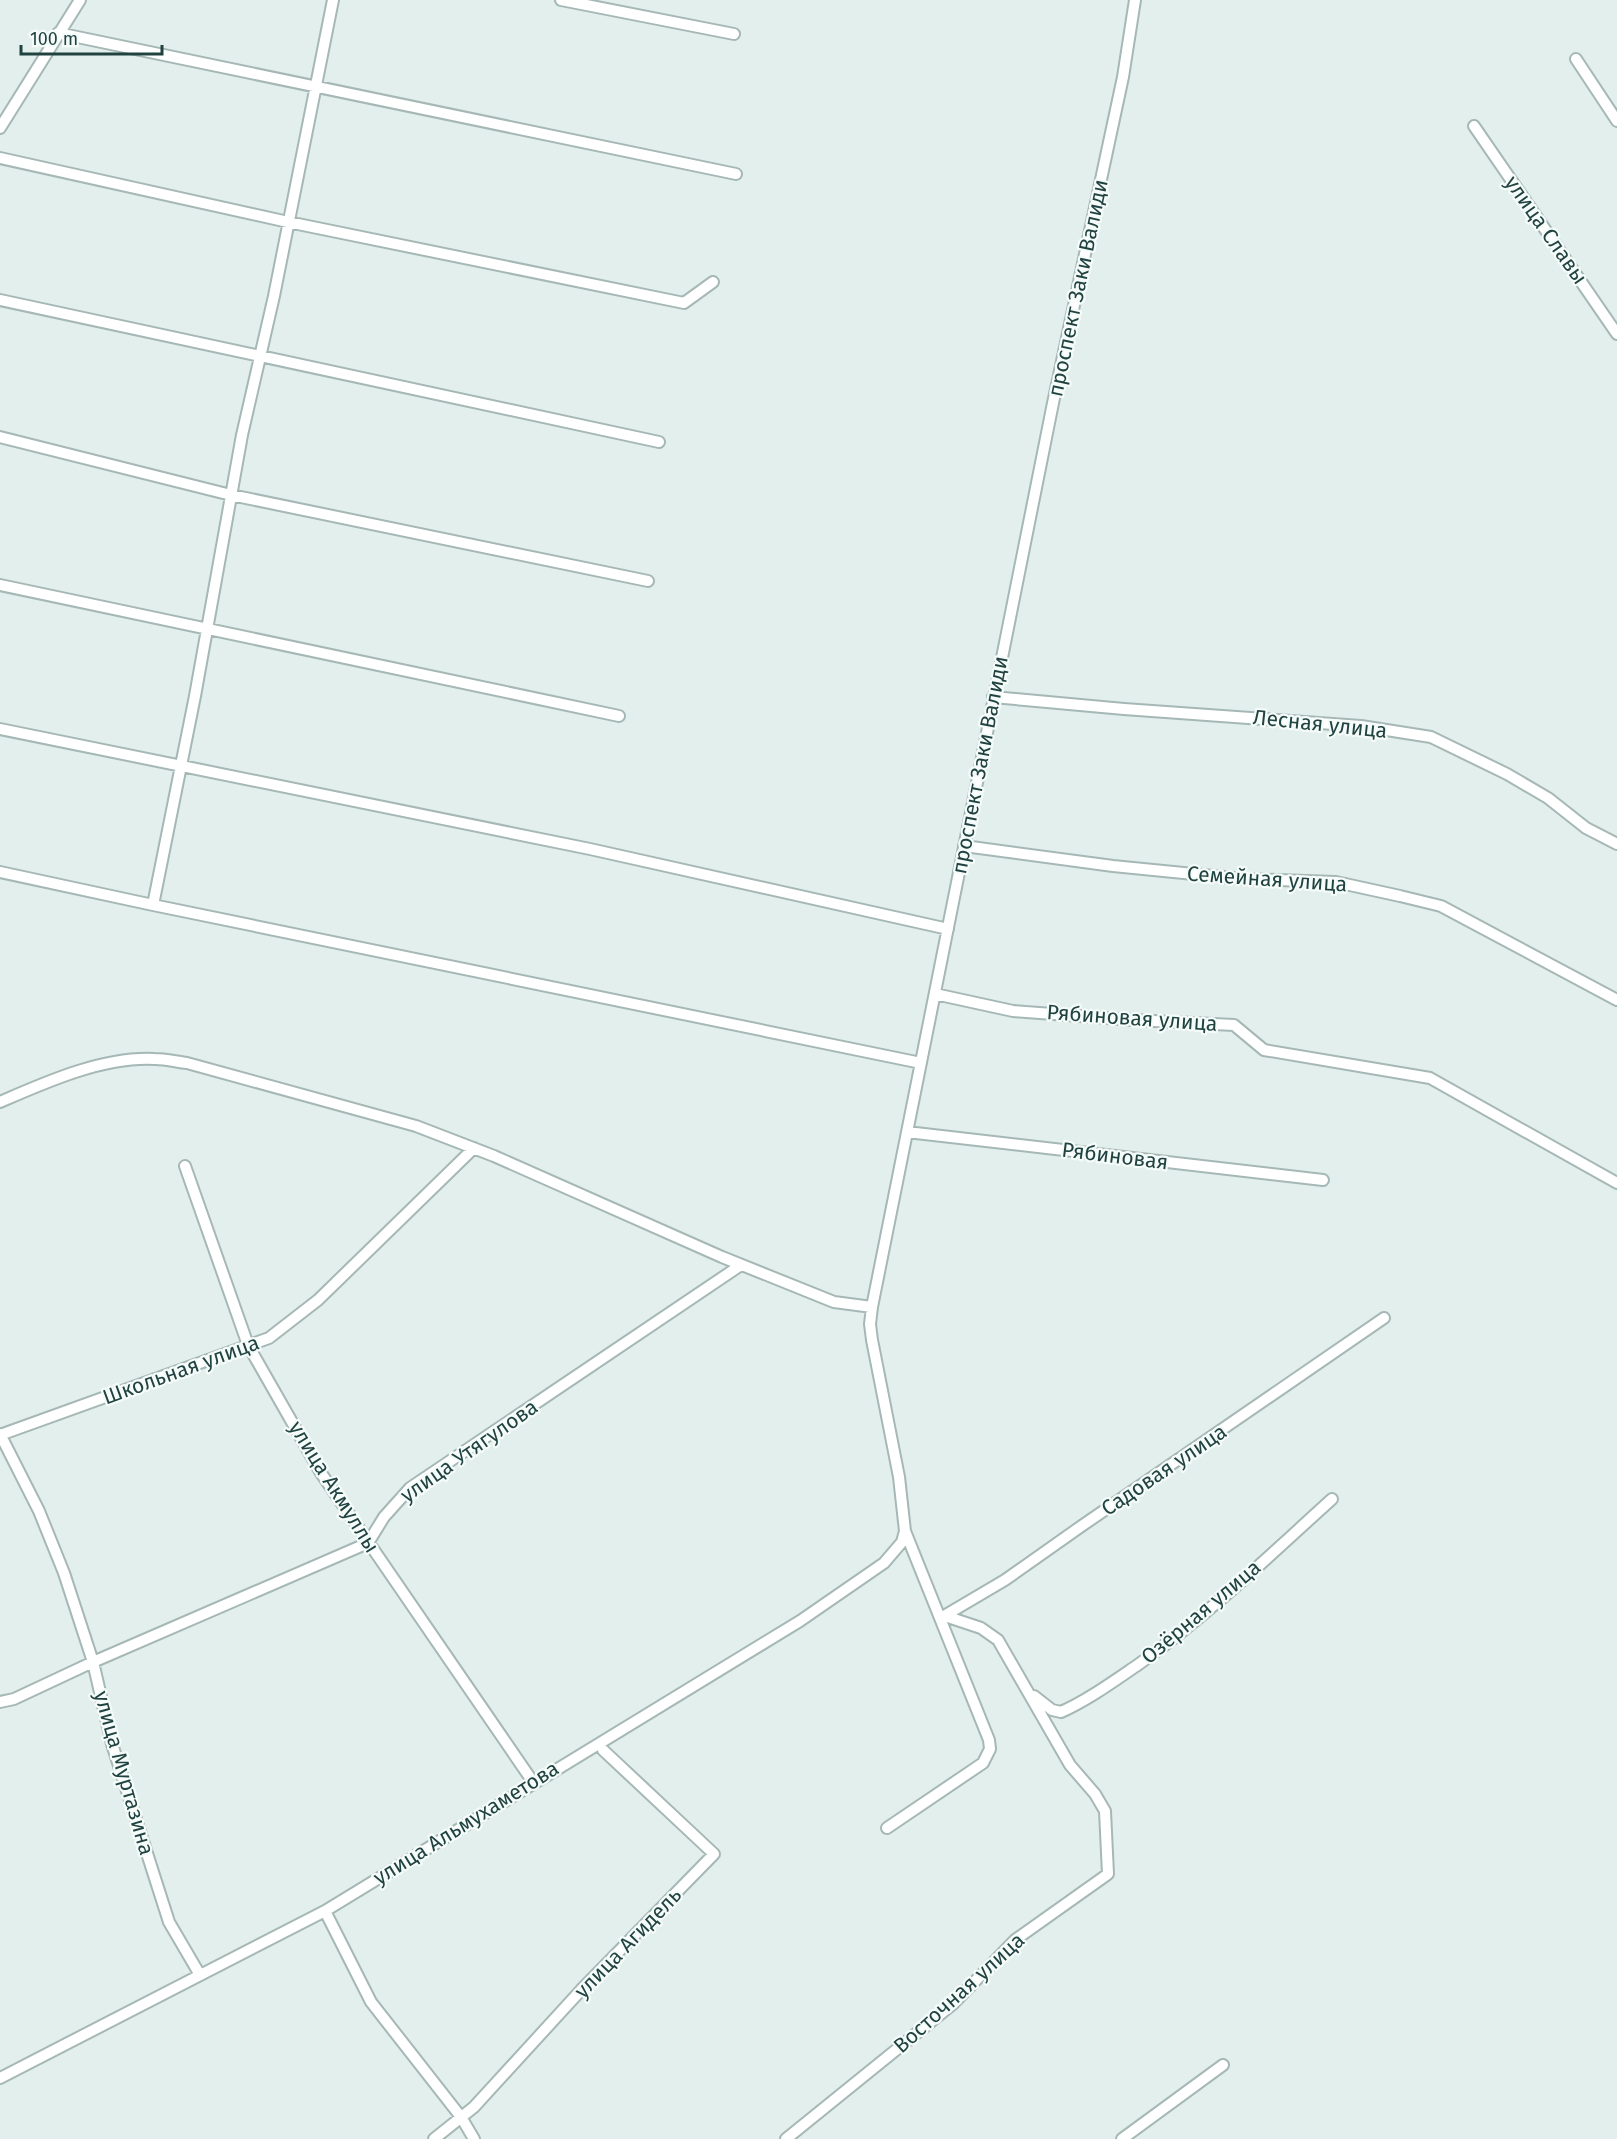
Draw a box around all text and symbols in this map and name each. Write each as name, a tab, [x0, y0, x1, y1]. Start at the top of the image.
scale bar	[21, 18, 162, 56]
text: 100 m	[30, 28, 78, 50]
street label: улица Славы	[1499, 171, 1593, 289]
street label: проспект Заки Валиди	[1042, 177, 1114, 399]
street label: проспект Заки Валиди	[946, 654, 1014, 876]
street label: Лесная улица	[1252, 704, 1388, 744]
street label: Семейная улица	[1186, 860, 1348, 898]
street label: Рябиновая улица	[1046, 999, 1218, 1037]
street label: Рябиновая	[1060, 1137, 1170, 1175]
street label: Школьная улица	[99, 1330, 263, 1410]
street label: улица Утягулова	[395, 1394, 543, 1508]
street label: улица Акмуллы	[283, 1416, 385, 1558]
street label: Садовая улица	[1096, 1419, 1232, 1521]
street label: Озёрная улица	[1136, 1554, 1266, 1670]
street label: улица Муртазина	[88, 1688, 160, 1858]
street label: улица Альмухаметова	[368, 1755, 564, 1891]
street label: улица Агидель	[569, 1882, 687, 2004]
street label: Восточная улица	[888, 1927, 1030, 2059]

